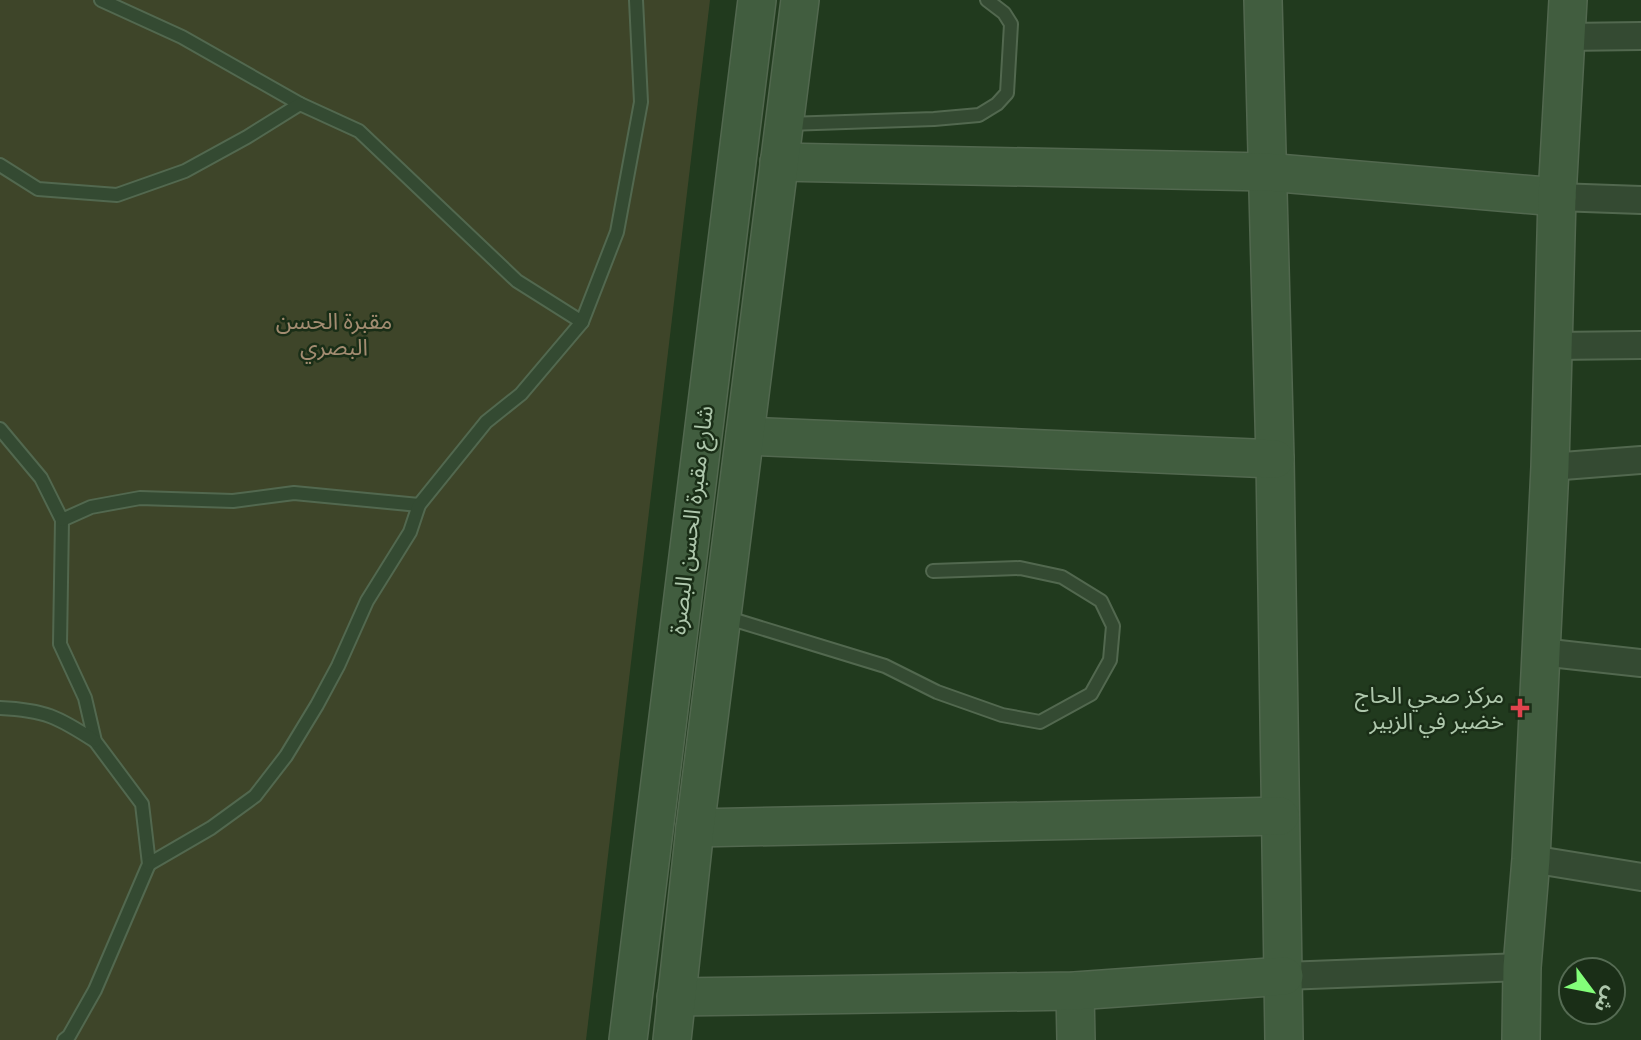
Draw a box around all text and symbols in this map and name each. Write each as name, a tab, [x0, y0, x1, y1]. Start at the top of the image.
park label: مقبرة الحسن البصري	[276, 305, 392, 364]
street label: شارع مقبرة الحسن البصرة	[661, 404, 722, 636]
place label: مركز صحي الحاج خضير في الزبير	[1355, 679, 1504, 738]
marker: مركز صحي الحاج خضير في الزبير	[1510, 698, 1530, 718]
north arrow	[1557, 956, 1627, 1026]
text: ش	[1588, 982, 1624, 1018]

